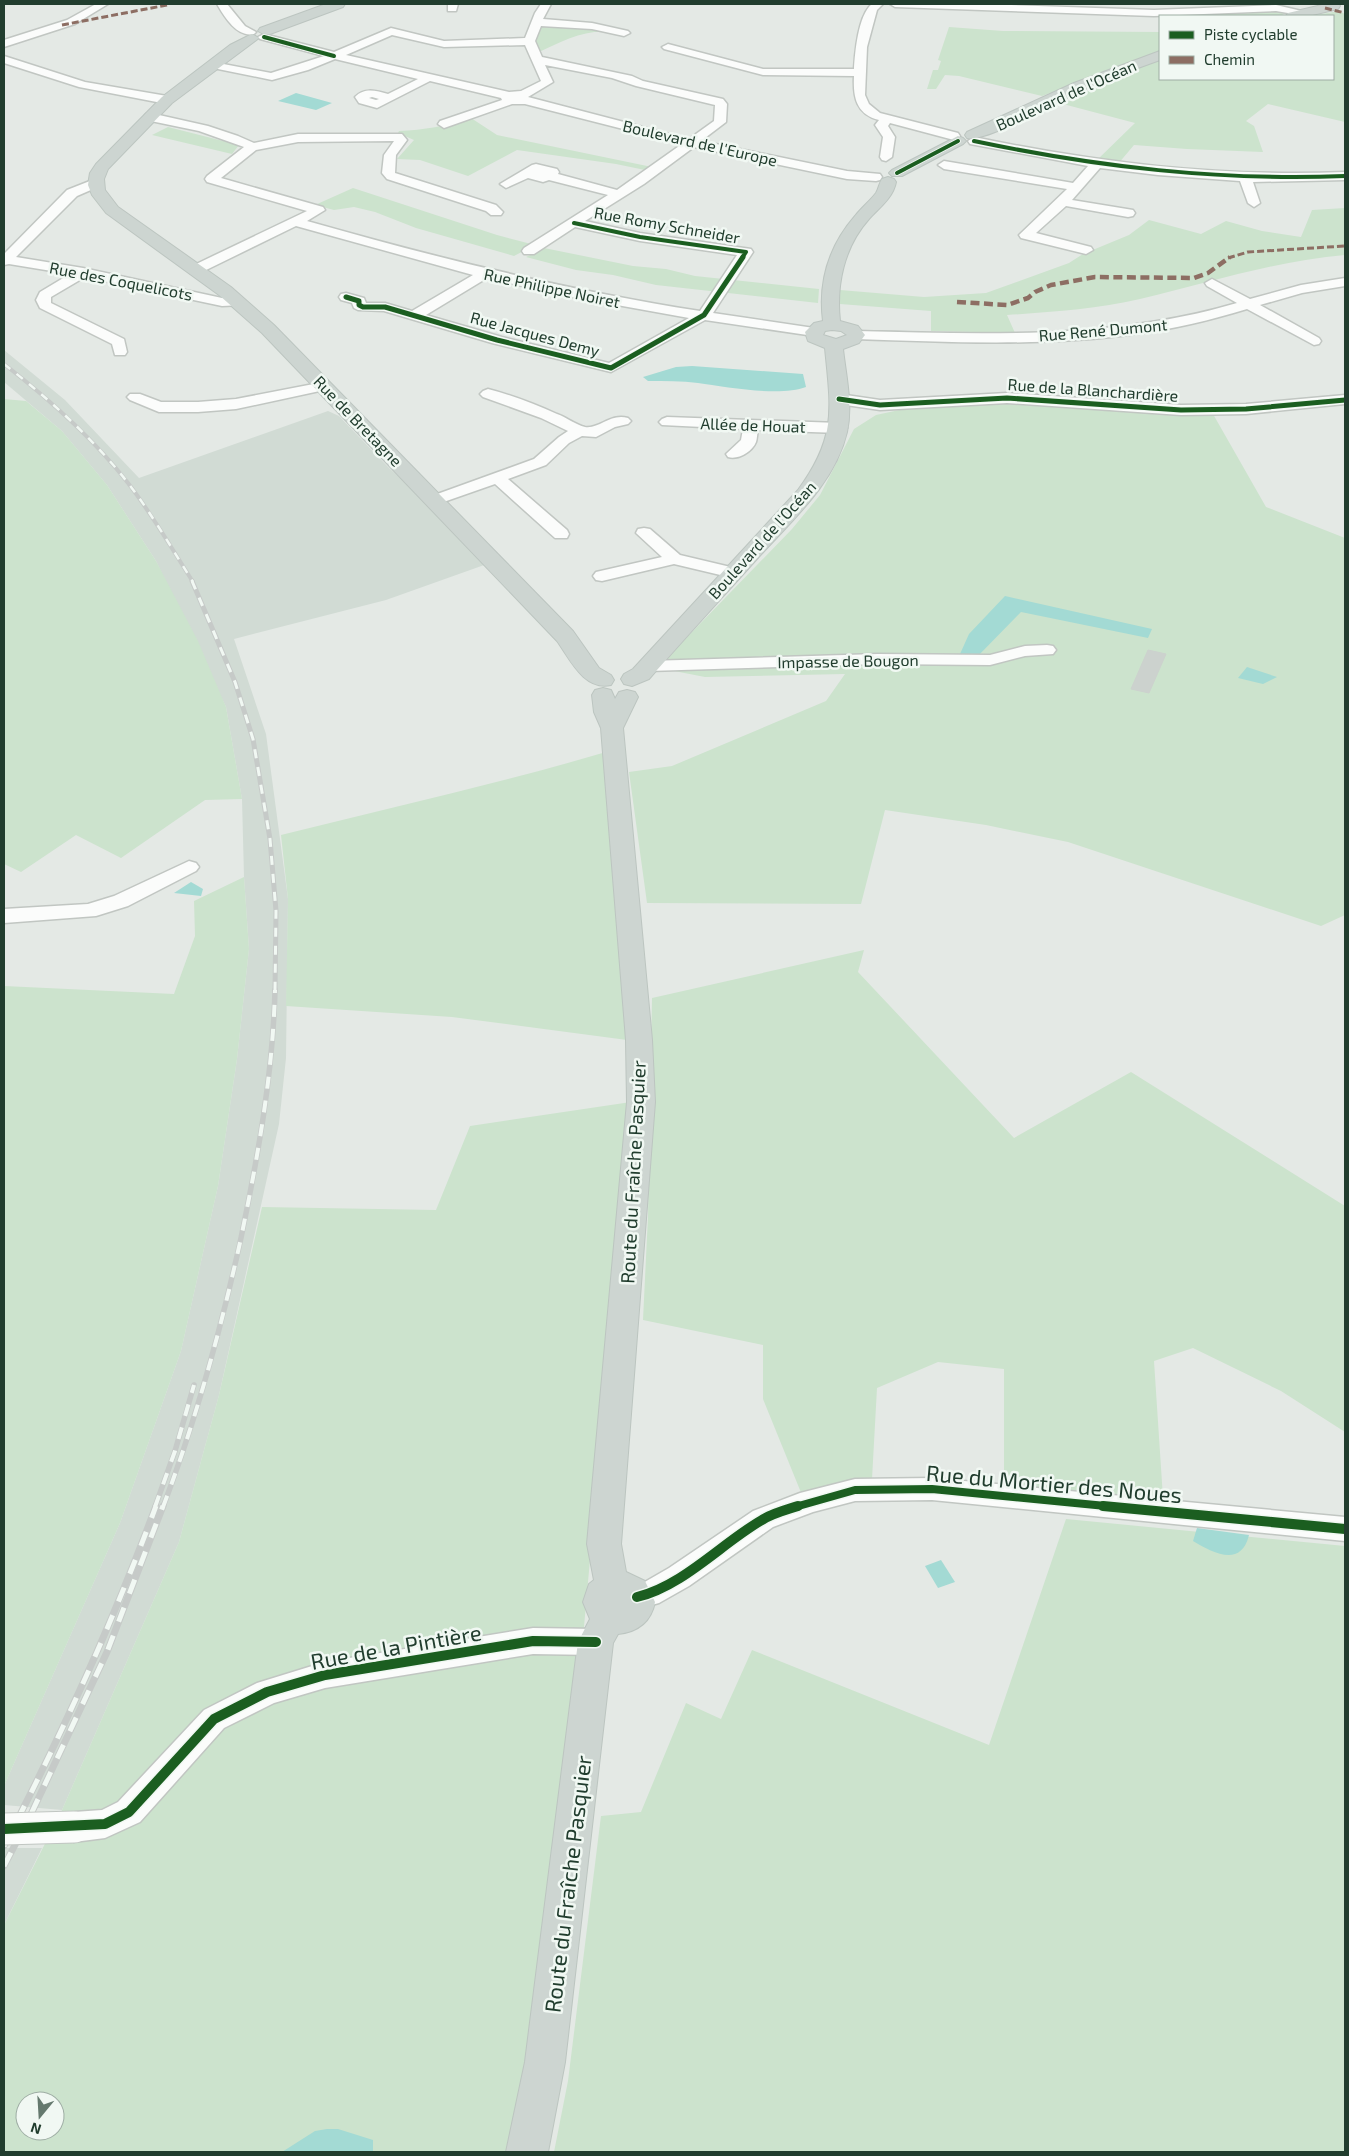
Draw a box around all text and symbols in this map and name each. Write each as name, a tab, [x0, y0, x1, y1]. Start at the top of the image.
legend	[1159, 15, 1334, 80]
text: Piste cyclable	[1204, 25, 1298, 43]
text: Chemin	[1204, 50, 1255, 68]
street label: Boulevard de l'Océan	[993, 55, 1139, 134]
street label: Boulevard de l'Europe	[621, 115, 779, 170]
street label: Rue Romy Schneider	[593, 202, 742, 247]
street label: Rue des Coquelicots	[48, 257, 194, 304]
street label: Rue Philippe Noiret	[482, 264, 622, 311]
street label: Rue Jacques Demy	[468, 307, 602, 360]
street label: Rue René Dumont	[1038, 314, 1168, 345]
street label: Rue de Bretagne	[310, 371, 406, 470]
street label: Rue de la Blanchardière	[1007, 374, 1179, 405]
street label: Allée de Houat	[700, 413, 806, 436]
street label: Boulevard de l'Océan	[704, 477, 819, 602]
street label: Impasse de Bougon	[777, 650, 919, 671]
street label: Route du Fraîche Pasquier	[615, 1059, 650, 1284]
street label: Rue du Mortier des Noues	[925, 1459, 1183, 1507]
street label: Rue de la Pintière	[308, 1618, 483, 1674]
street label: Route du Fraîche Pasquier	[538, 1754, 596, 2014]
north arrow	[15, 2091, 65, 2141]
text: N	[28, 2119, 43, 2138]

